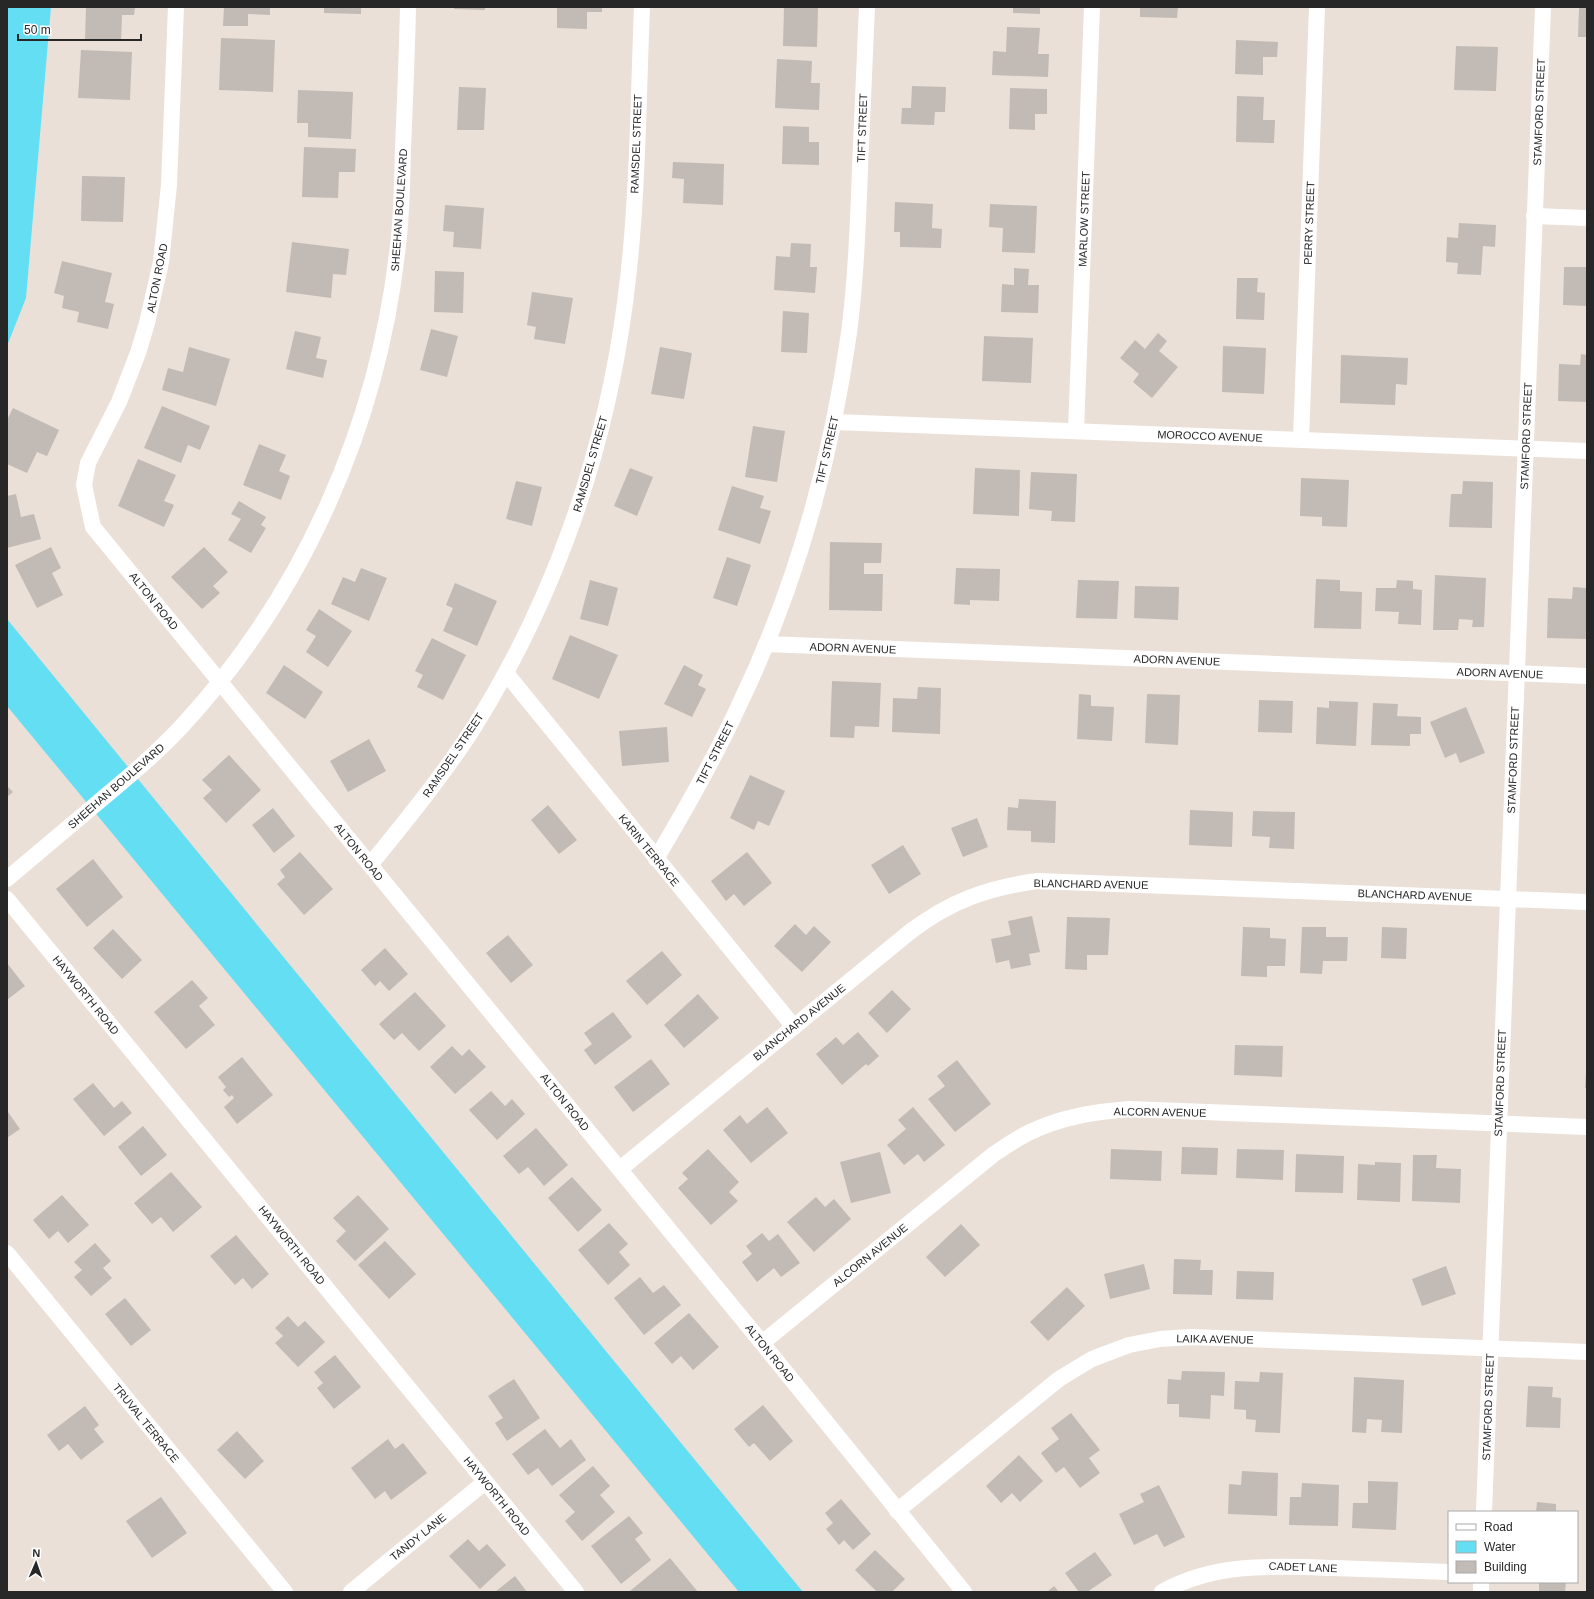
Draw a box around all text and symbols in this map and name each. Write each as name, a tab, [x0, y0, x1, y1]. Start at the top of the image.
scale bar	[18, 16, 141, 42]
text: 50 m	[24, 23, 51, 37]
street label: STAMFORD STREET	[1531, 58, 1547, 166]
street label: TIFT STREET	[855, 93, 869, 163]
street label: RAMSDEL STREET	[628, 94, 644, 194]
street label: SHEEHAN BOULEVARD	[389, 148, 409, 272]
street label: MARLOW STREET	[1076, 171, 1092, 267]
street label: PERRY STREET	[1302, 181, 1316, 265]
street label: ALTON ROAD	[144, 242, 170, 314]
street label: STAMFORD STREET	[1518, 382, 1534, 490]
street label: RAMSDEL STREET	[571, 414, 610, 513]
street label: TIFT STREET	[813, 415, 841, 485]
street label: MOROCCO AVENUE	[1157, 428, 1263, 444]
street label: ALTON ROAD	[127, 570, 181, 632]
street label: ADORN AVENUE	[810, 640, 896, 656]
street label: ADORN AVENUE	[1134, 652, 1220, 668]
street label: ADORN AVENUE	[1457, 665, 1543, 681]
street label: STAMFORD STREET	[1505, 706, 1521, 814]
street label: RAMSDEL STREET	[420, 710, 486, 799]
street label: TIFT STREET	[694, 719, 736, 787]
street label: SHEEHAN BOULEVARD	[66, 741, 166, 831]
street label: KARIN TERRACE	[616, 812, 682, 888]
street label: ALTON ROAD	[332, 821, 386, 883]
street label: BLANCHARD AVENUE	[1034, 877, 1148, 891]
street label: BLANCHARD AVENUE	[1357, 887, 1473, 903]
street label: HAYWORTH ROAD	[51, 953, 122, 1037]
street label: BLANCHARD AVENUE	[751, 981, 847, 1063]
street label: STAMFORD STREET	[1492, 1029, 1508, 1137]
street label: ALTON ROAD	[538, 1071, 592, 1133]
street label: ALCORN AVENUE	[1114, 1105, 1206, 1119]
street label: HAYWORTH ROAD	[257, 1203, 328, 1287]
street label: ALCORN AVENUE	[830, 1221, 910, 1289]
street label: ALTON ROAD	[743, 1322, 797, 1384]
street label: LAIKA AVENUE	[1176, 1332, 1254, 1346]
street label: STAMFORD STREET	[1480, 1353, 1496, 1461]
street label: TRUVAL TERRACE	[111, 1381, 181, 1465]
street label: HAYWORTH ROAD	[462, 1454, 533, 1538]
street label: TANDY LANE	[388, 1511, 448, 1563]
legend	[1448, 1511, 1578, 1583]
text: Road	[1484, 1520, 1513, 1534]
text: Water	[1484, 1540, 1516, 1554]
north arrow	[16, 1543, 56, 1583]
text: N	[32, 1547, 41, 1559]
street label: CADET LANE	[1268, 1560, 1338, 1574]
text: Building	[1484, 1560, 1527, 1574]

